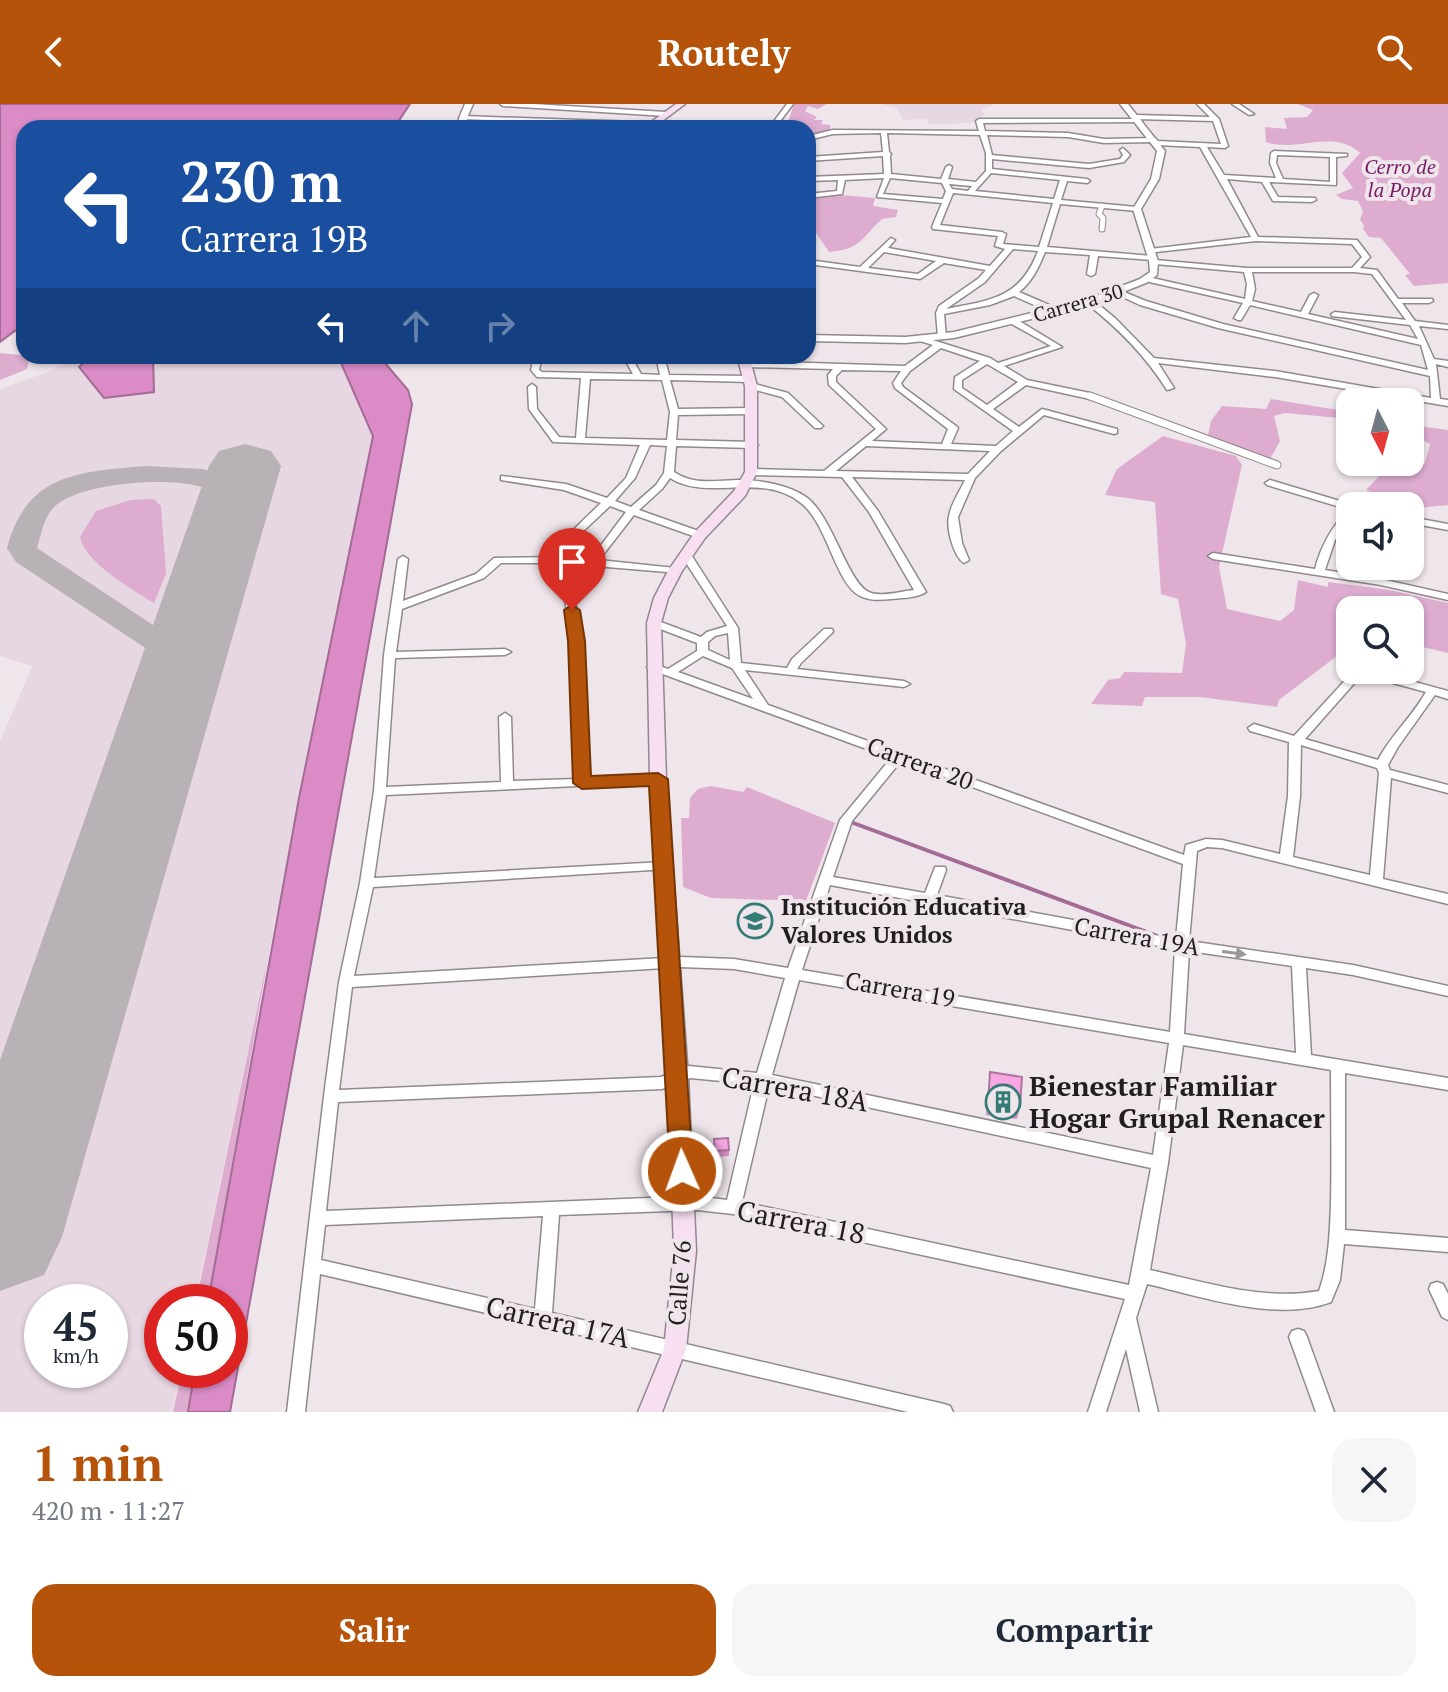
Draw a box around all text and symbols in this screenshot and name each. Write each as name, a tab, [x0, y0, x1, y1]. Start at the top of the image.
text: Routely	[658, 29, 790, 76]
icon: back	[32, 30, 76, 74]
icon: search	[1372, 30, 1416, 74]
text: 230 m	[180, 144, 342, 218]
icon: left	[48, 152, 152, 256]
park label: Cerro de la Popa	[1364, 153, 1436, 203]
text: Carrera 19B	[180, 215, 368, 262]
street label: Carrera 30	[1030, 277, 1126, 328]
icon: left	[310, 304, 354, 348]
icon: ahead	[394, 304, 438, 348]
icon: right	[478, 304, 522, 348]
north arrow	[1336, 388, 1424, 476]
map controls	[1336, 388, 1424, 684]
button: sound	[1336, 492, 1424, 580]
pin	[538, 528, 606, 610]
icon: arrive	[550, 540, 594, 584]
button: search	[1336, 596, 1424, 684]
street label: Carrera 20	[863, 729, 978, 797]
place label: Institución Educativa Valores Unidos	[781, 890, 1027, 950]
school or university icon: Institución Educativa Valores Unidos	[736, 902, 774, 940]
street label: Carrera 19A	[1072, 909, 1203, 963]
one-way arrow	[1222, 947, 1247, 960]
street label: Carrera 19	[843, 964, 958, 1014]
street label: Carrera 18A	[719, 1057, 872, 1120]
place label: Bienestar Familiar Hogar Grupal Renacer	[1029, 1067, 1325, 1136]
building icon: Bienestar Familiar Hogar Grupal Renacer	[984, 1083, 1022, 1121]
position arrow	[640, 1129, 724, 1213]
street label: Carrera 18	[734, 1191, 868, 1252]
street label: Calle 76	[660, 1239, 698, 1327]
speed limit sign: 50	[144, 1284, 248, 1388]
street label: Carrera 17A	[482, 1287, 635, 1356]
text: 45	[53, 1299, 99, 1352]
text: km/h	[53, 1342, 99, 1369]
text: 1 min	[32, 1431, 163, 1495]
button: close	[1332, 1438, 1416, 1522]
text: 420 m · 11:27	[32, 1493, 185, 1527]
button: Salir	[32, 1584, 716, 1676]
button: Compartir	[732, 1584, 1416, 1676]

